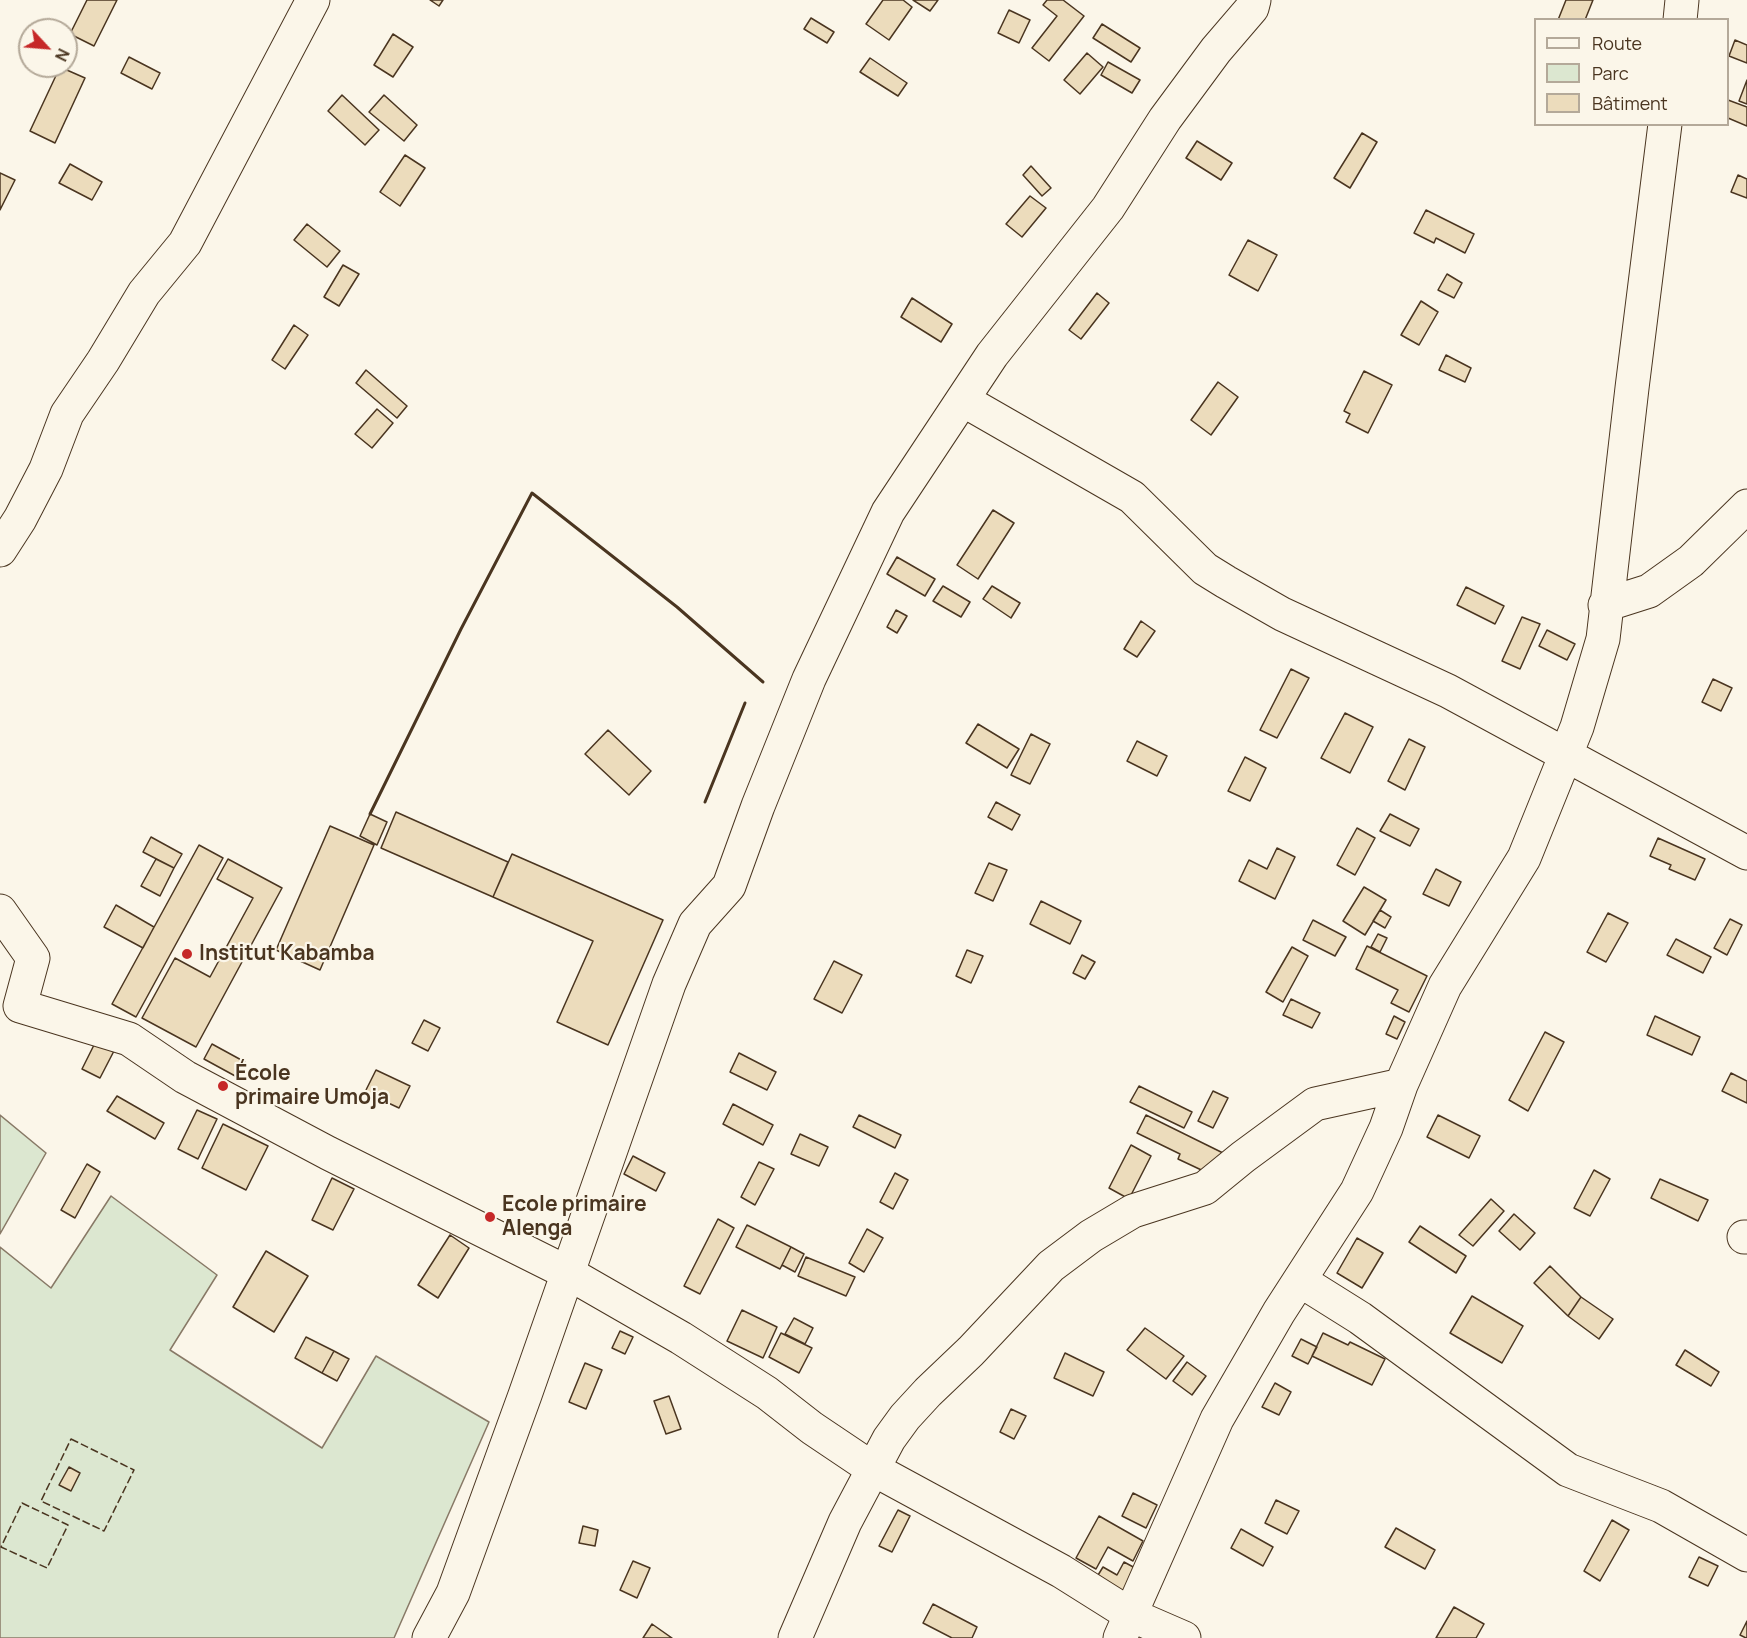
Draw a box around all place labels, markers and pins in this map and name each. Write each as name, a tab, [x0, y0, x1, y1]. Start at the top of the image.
place label: Institut Kabamba	[199, 941, 375, 967]
marker: Institut Kabamba	[180, 947, 194, 961]
place label: École primaire Umoja	[235, 1061, 389, 1111]
marker: École primaire Umoja	[216, 1079, 230, 1093]
place label: Ecole primaire Alenga	[502, 1192, 647, 1242]
marker: Ecole primaire Alenga	[483, 1210, 497, 1224]

